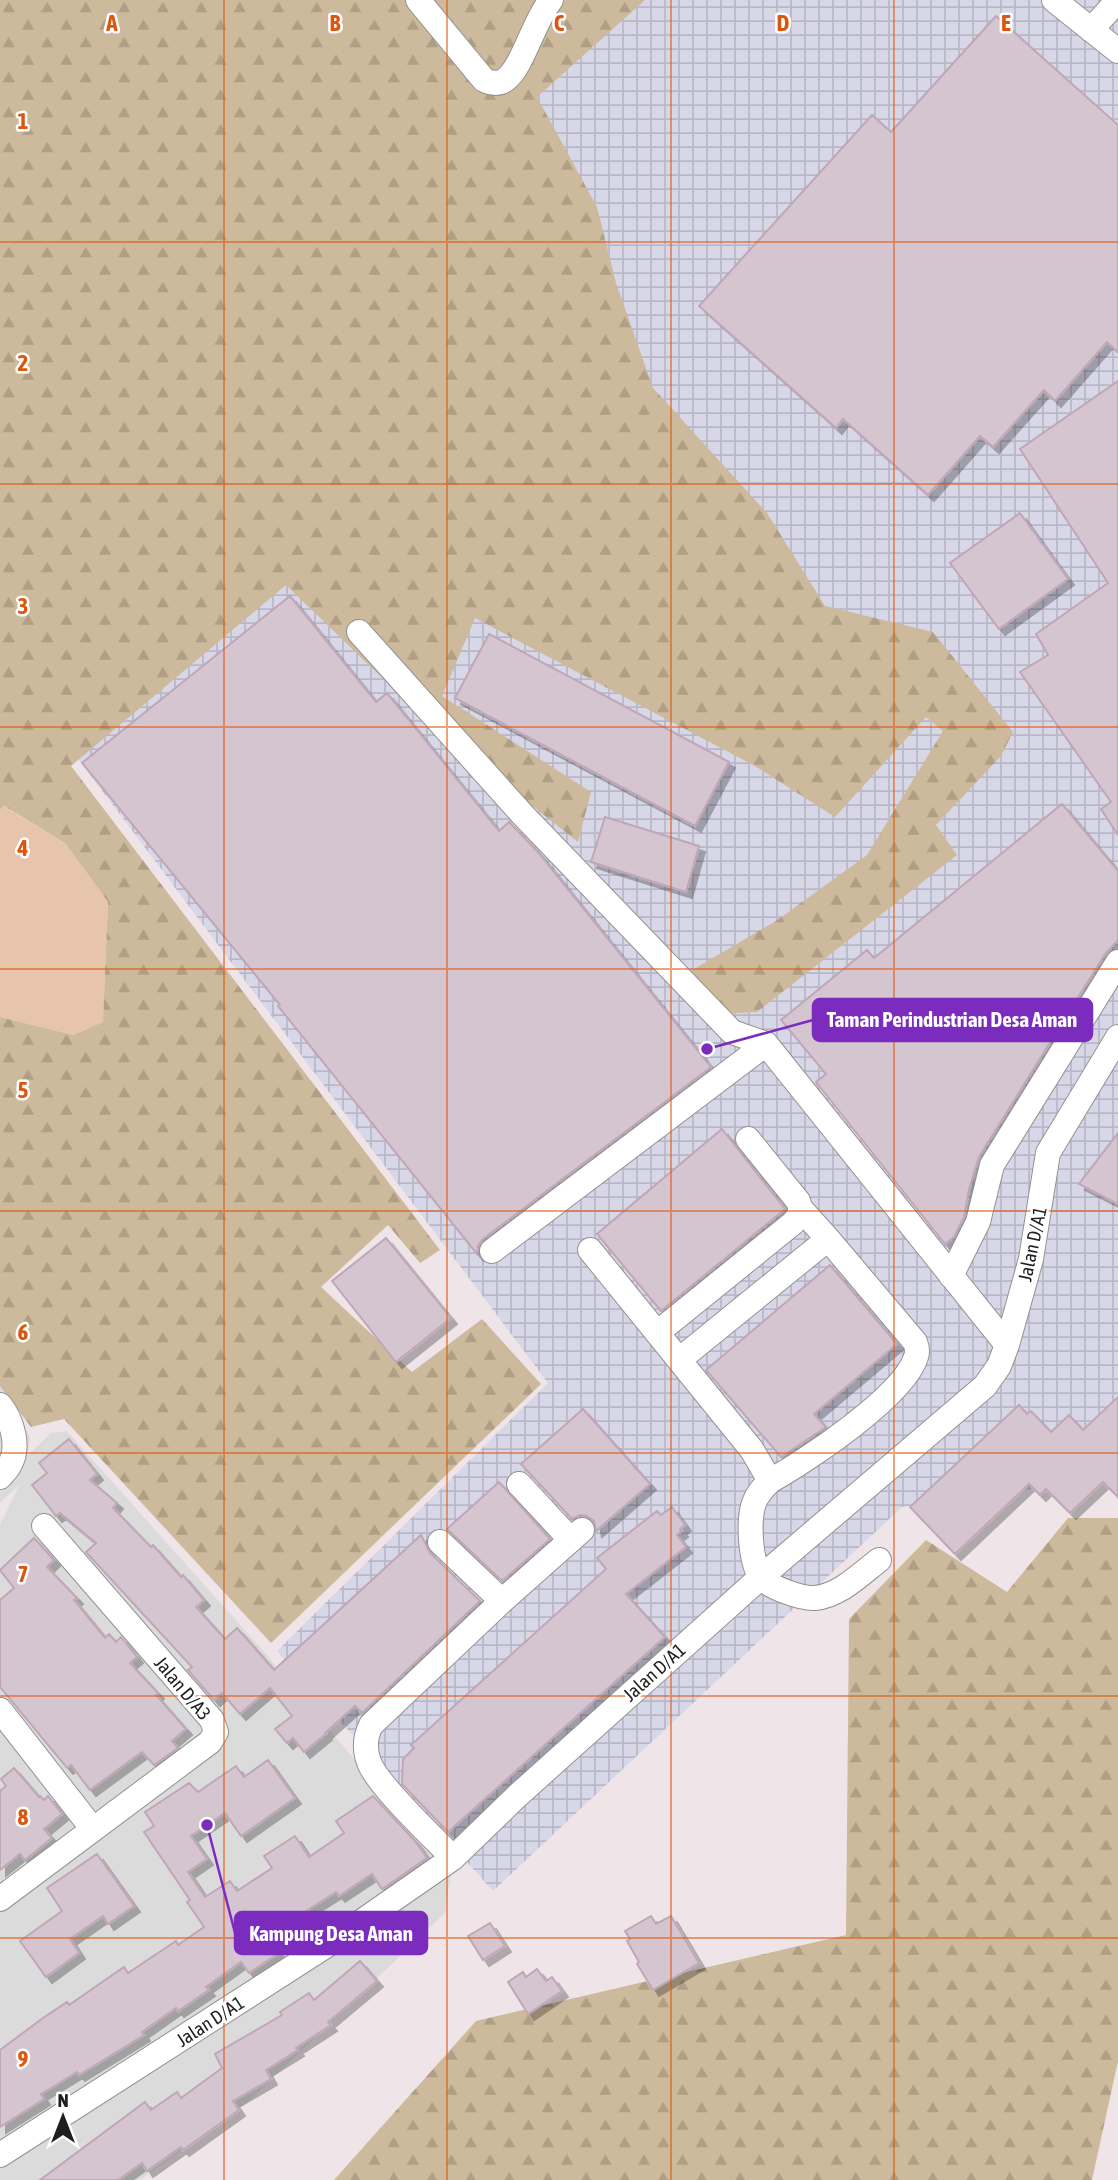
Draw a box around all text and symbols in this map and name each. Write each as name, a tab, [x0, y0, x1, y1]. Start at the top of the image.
text: A	[105, 10, 118, 36]
text: B	[330, 10, 341, 36]
text: C	[554, 10, 565, 36]
text: D	[777, 10, 790, 36]
text: E	[1001, 10, 1011, 36]
text: 1	[18, 108, 29, 134]
text: 2	[18, 350, 28, 376]
text: 3	[18, 593, 28, 619]
text: 4	[17, 835, 29, 861]
callout: Taman Perindustrian Desa Aman	[813, 999, 1092, 1041]
text: Taman Perindustrian Desa Aman	[827, 1007, 1077, 1031]
text: 5	[18, 1077, 29, 1103]
street label: Jalan D/A1	[1013, 1205, 1051, 1283]
text: 6	[18, 1319, 29, 1345]
text: 7	[18, 1561, 28, 1587]
street label: Jalan D/A1	[618, 1638, 690, 1706]
street label: Jalan D/A3	[150, 1652, 216, 1724]
text: 8	[18, 1804, 29, 1830]
callout: Kampung Desa Aman	[235, 1912, 427, 1954]
text: Kampung Desa Aman	[249, 1921, 413, 1945]
street label: Jalan D/A1	[172, 1991, 248, 2051]
text: 9	[18, 2046, 29, 2072]
north arrow	[28, 2082, 98, 2152]
text: N	[57, 2089, 69, 2111]

